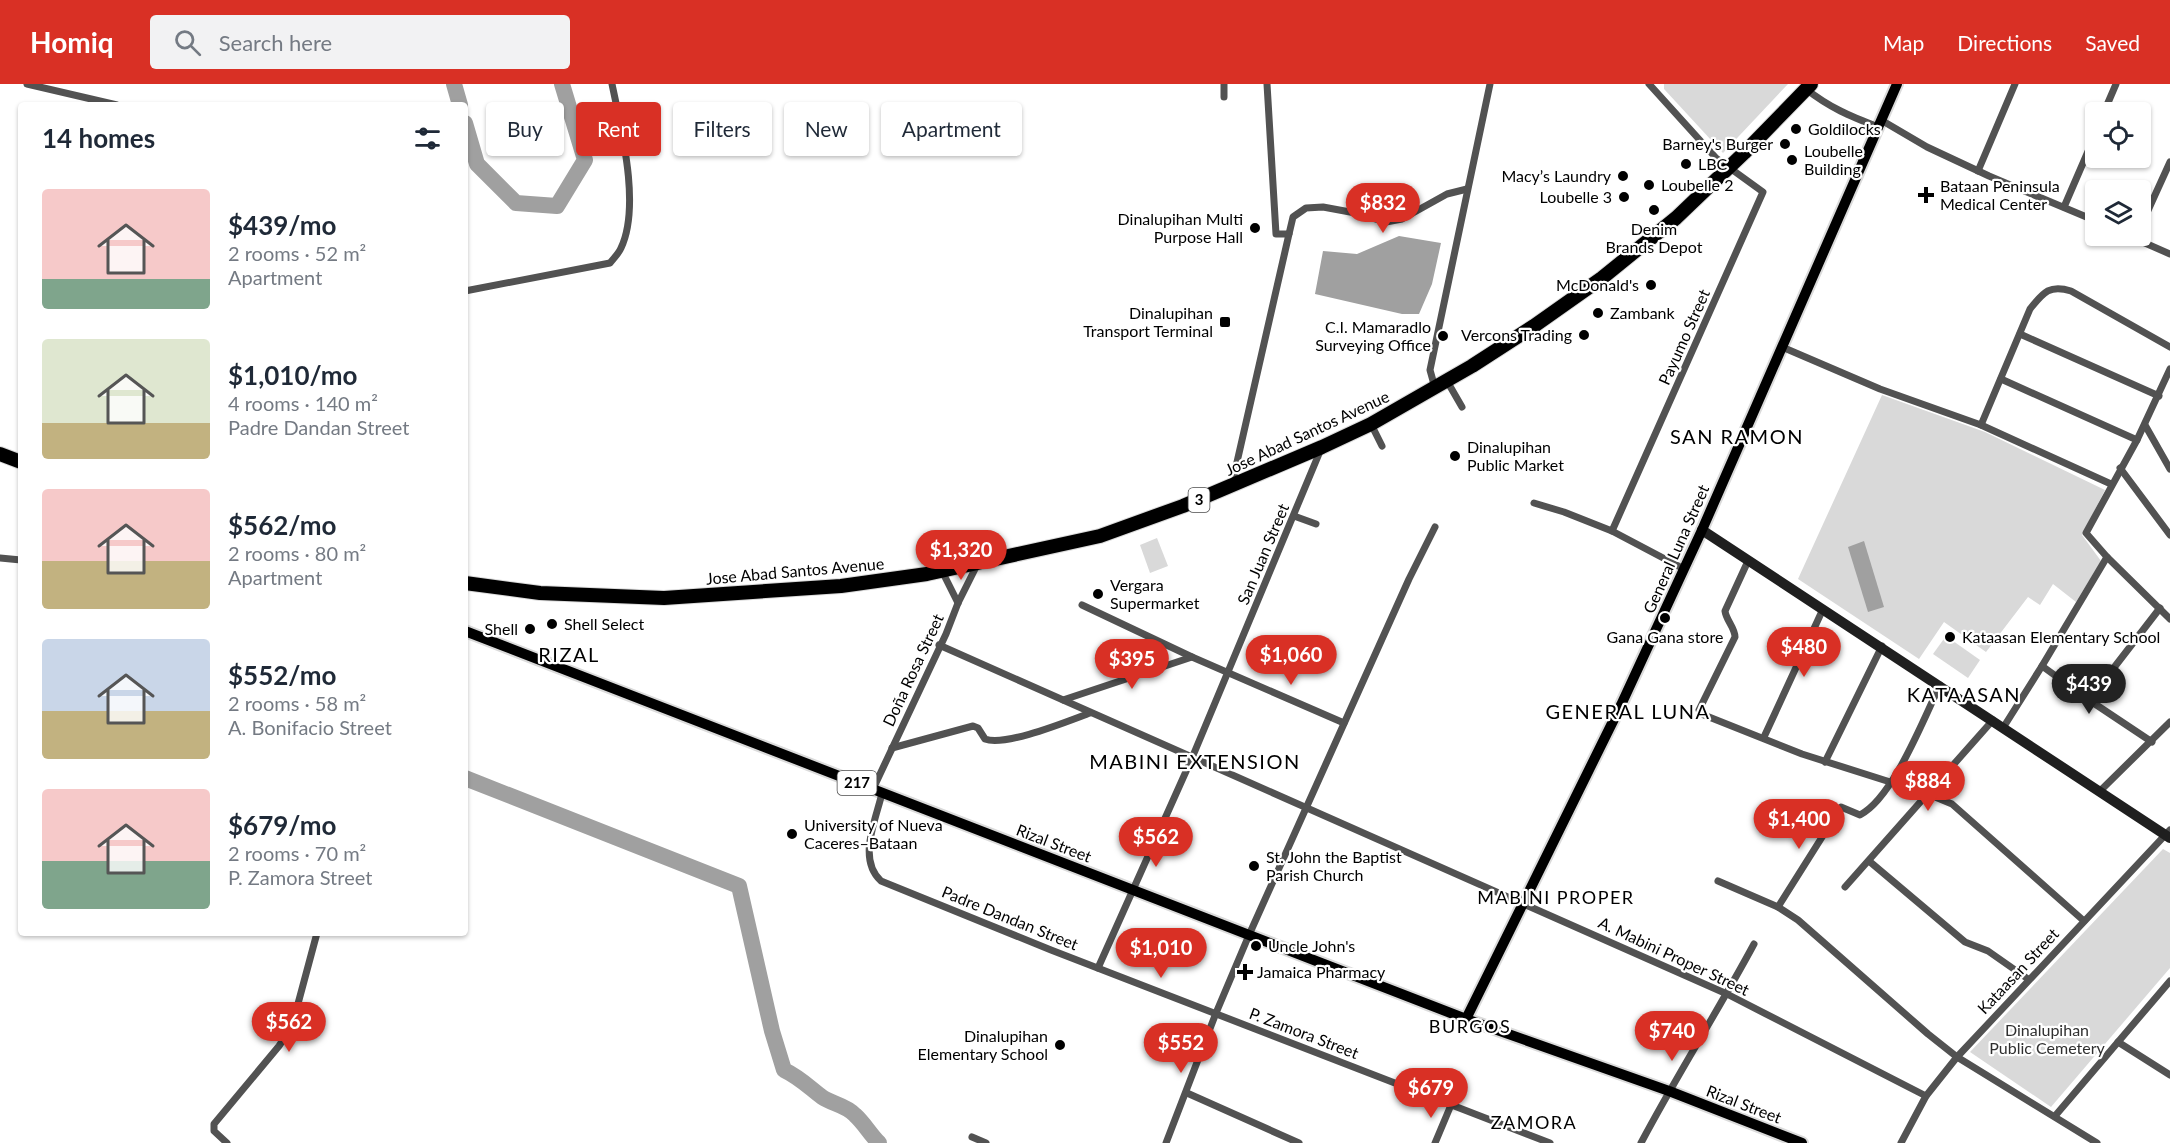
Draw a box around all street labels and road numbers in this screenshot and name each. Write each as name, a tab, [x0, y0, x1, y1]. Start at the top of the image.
street label: Payumo Street	[1654, 286, 1713, 388]
street label: Jose Abad Santos Avenue	[1222, 386, 1392, 479]
street label: General Luna Street	[1639, 481, 1713, 616]
road number: 3	[1188, 488, 1210, 512]
street label: San Juan Street	[1233, 500, 1292, 607]
street label: Jose Abad Santos Avenue	[705, 553, 885, 588]
street label: Doña Rosa Street	[878, 610, 947, 729]
road number: 217	[838, 771, 876, 795]
street label: Rizal Street	[1014, 820, 1095, 866]
street label: Padre Dandan Street	[939, 882, 1081, 954]
street label: A. Mabini Proper Street	[1596, 912, 1753, 999]
street label: Kataasan Street	[1973, 924, 2062, 1017]
street label: P. Zamora Street	[1247, 1003, 1362, 1062]
street label: Rizal Street	[1704, 1081, 1785, 1127]

